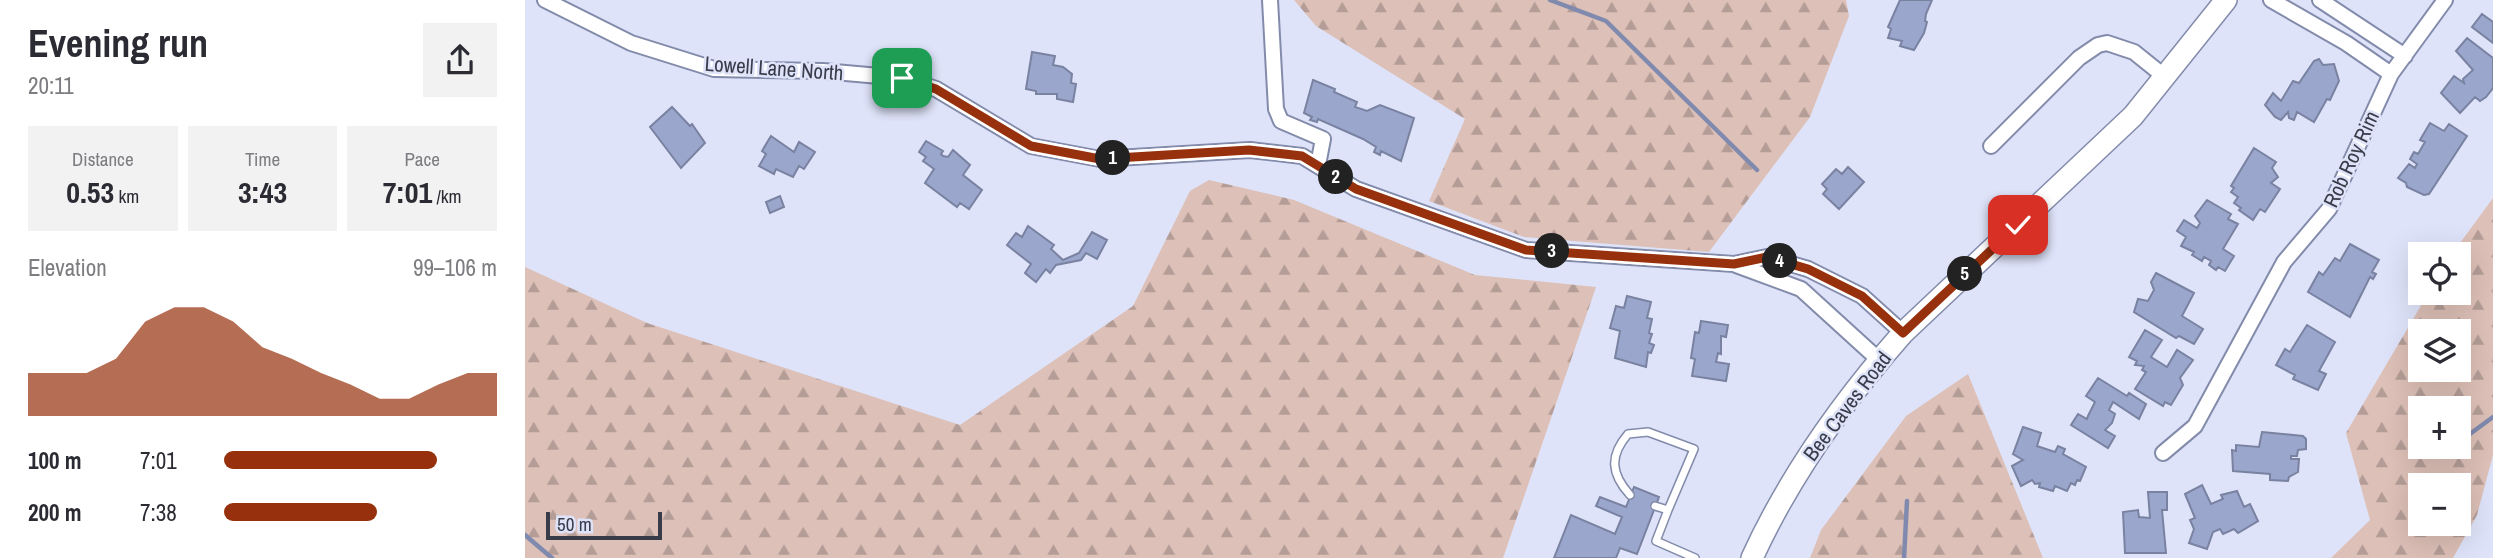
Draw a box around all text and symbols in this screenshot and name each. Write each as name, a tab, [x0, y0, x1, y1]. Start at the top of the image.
text: Evening run	[28, 18, 208, 69]
button: share	[423, 23, 497, 97]
pin	[872, 48, 932, 108]
street label: Lowell Lane North	[704, 49, 844, 87]
icon: arrive	[883, 59, 921, 97]
text: 20:11	[28, 70, 74, 101]
street label: Rob Roy Rim	[2316, 106, 2386, 212]
pin: 1	[1095, 140, 1131, 176]
text: 1	[1108, 144, 1117, 170]
text: Distance	[72, 146, 134, 172]
text: Time	[245, 146, 280, 172]
text: Pace	[404, 146, 440, 172]
pin: 2	[1319, 160, 1353, 194]
text: 2	[1331, 163, 1340, 189]
text: 0.53	[66, 172, 114, 212]
text: 3:43	[238, 172, 287, 212]
text: 7:01	[383, 172, 432, 212]
text: km	[114, 183, 139, 209]
text: /km	[432, 183, 462, 209]
pin	[1988, 195, 2048, 255]
icon: check	[1999, 206, 2037, 244]
pin: 3	[1535, 233, 1569, 268]
text: 3	[1547, 237, 1556, 263]
map controls	[2408, 242, 2471, 536]
button: locate	[2408, 242, 2471, 305]
pin: 4	[1763, 244, 1797, 278]
text: 4	[1775, 247, 1784, 273]
text: Elevation	[28, 252, 107, 283]
text: 99–106 m	[413, 252, 497, 283]
pin: 5	[1947, 256, 1983, 292]
text: 5	[1960, 260, 1969, 286]
button: layers	[2408, 319, 2471, 382]
street label: Bee Caves Road	[1796, 345, 1898, 467]
button: +	[2408, 396, 2471, 459]
text: 100 m	[28, 445, 81, 476]
text: 7:01	[140, 445, 177, 476]
button: −	[2408, 473, 2471, 536]
text: 200 m	[28, 497, 81, 528]
text: 7:38	[140, 497, 177, 528]
scale bar	[546, 509, 661, 541]
text: 50 m	[557, 511, 592, 537]

